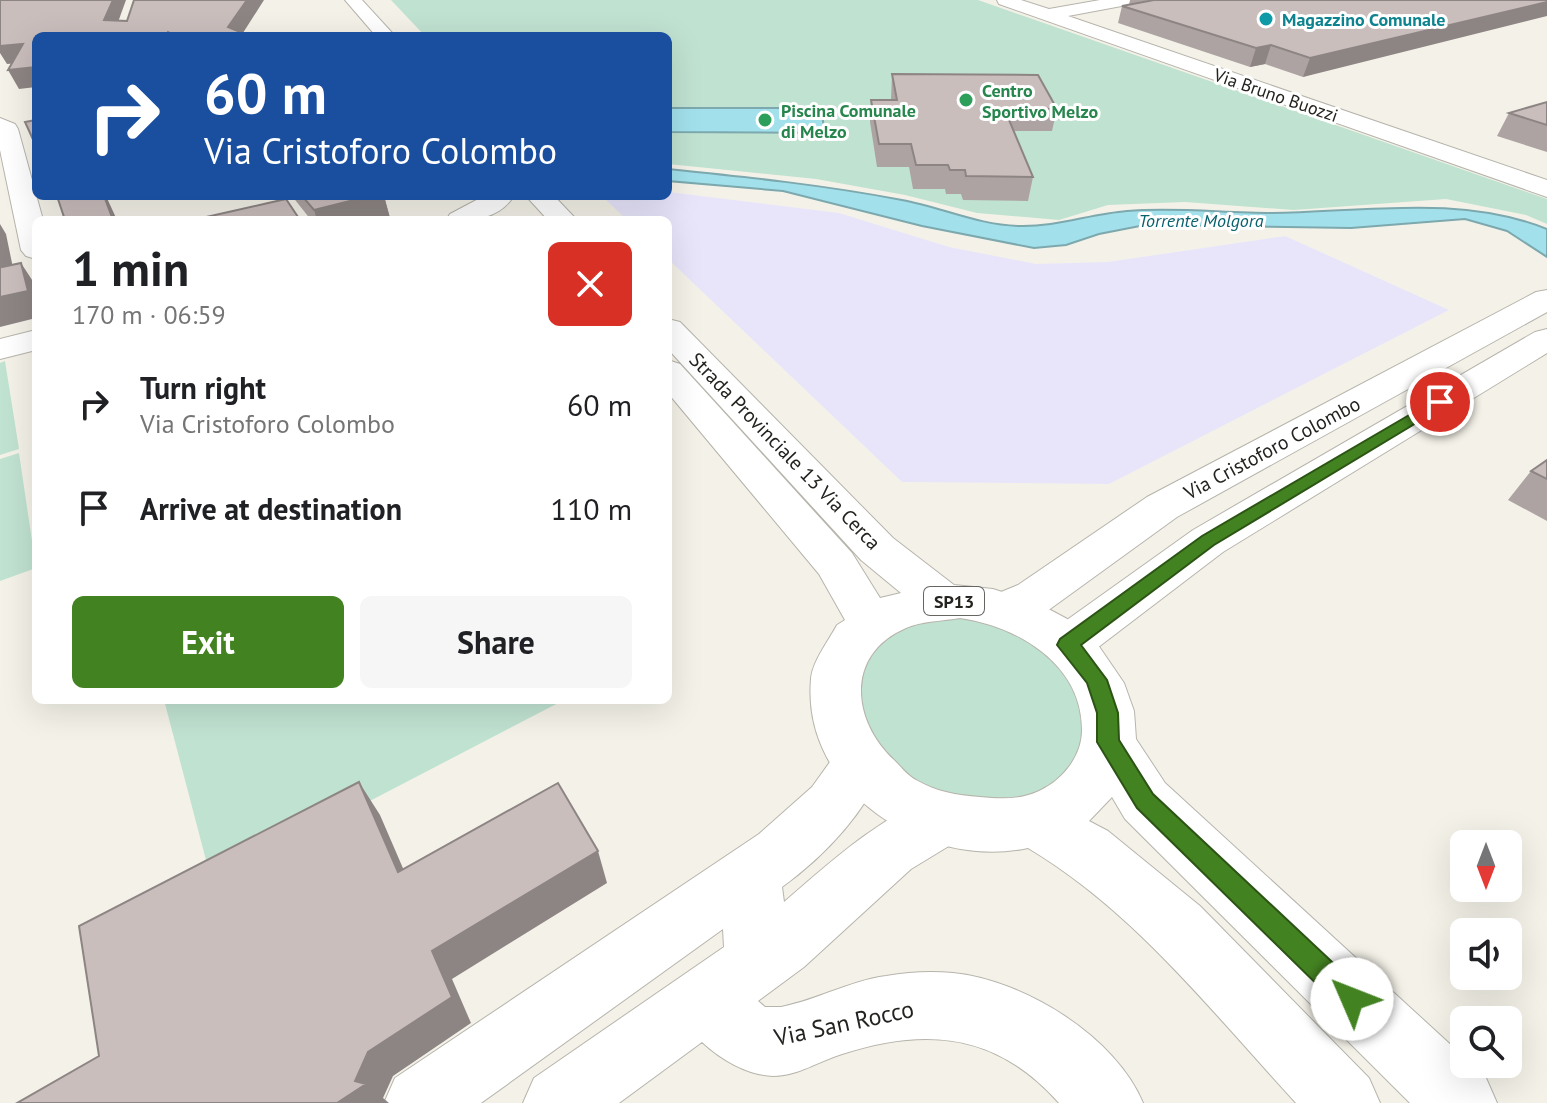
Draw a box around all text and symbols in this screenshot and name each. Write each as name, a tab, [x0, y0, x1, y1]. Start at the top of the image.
place label: Magazzino Comunale	[1282, 8, 1445, 31]
marker: Magazzino Comunale	[1257, 10, 1275, 28]
text: 60 m	[204, 57, 327, 129]
street label: Via Bruno Buozzi	[1210, 63, 1341, 127]
icon: right	[72, 64, 176, 168]
place label: Centro Sportivo Melzo	[982, 79, 1099, 123]
marker: Centro Sportivo Melzo	[957, 91, 975, 109]
place label: Piscina Comunale di Melzo	[781, 99, 916, 143]
marker: Piscina Comunale di Melzo	[756, 111, 774, 129]
text: Via Cristoforo Colombo	[204, 127, 557, 174]
water label: Torrente Molgora	[1139, 209, 1264, 232]
text: 1 min	[72, 237, 189, 299]
button: close	[548, 242, 632, 326]
text: 170 m · 06:59	[72, 298, 226, 331]
street label: Strada Provinciale 13 Via Cerca	[684, 347, 886, 555]
text: Turn right	[140, 368, 266, 407]
pin	[1406, 368, 1474, 436]
icon: arrive	[1418, 380, 1462, 424]
icon: right	[72, 382, 116, 426]
text: 60 m	[567, 385, 632, 424]
street label: Via Cristoforo Colombo	[1178, 390, 1365, 506]
text: Via Cristoforo Colombo	[140, 407, 395, 440]
icon: arrive	[72, 486, 116, 530]
text: Arrive at destination	[140, 489, 402, 528]
text: 110 m	[551, 489, 632, 528]
road number: SP13	[924, 587, 984, 615]
button: Exit	[72, 596, 344, 688]
button: Share	[360, 596, 632, 688]
north arrow	[1450, 830, 1522, 902]
map controls	[1450, 830, 1522, 1078]
button: sound	[1450, 918, 1522, 990]
position arrow	[1310, 957, 1394, 1041]
street label: Via San Rocco	[770, 993, 917, 1053]
button: search	[1450, 1006, 1522, 1078]

